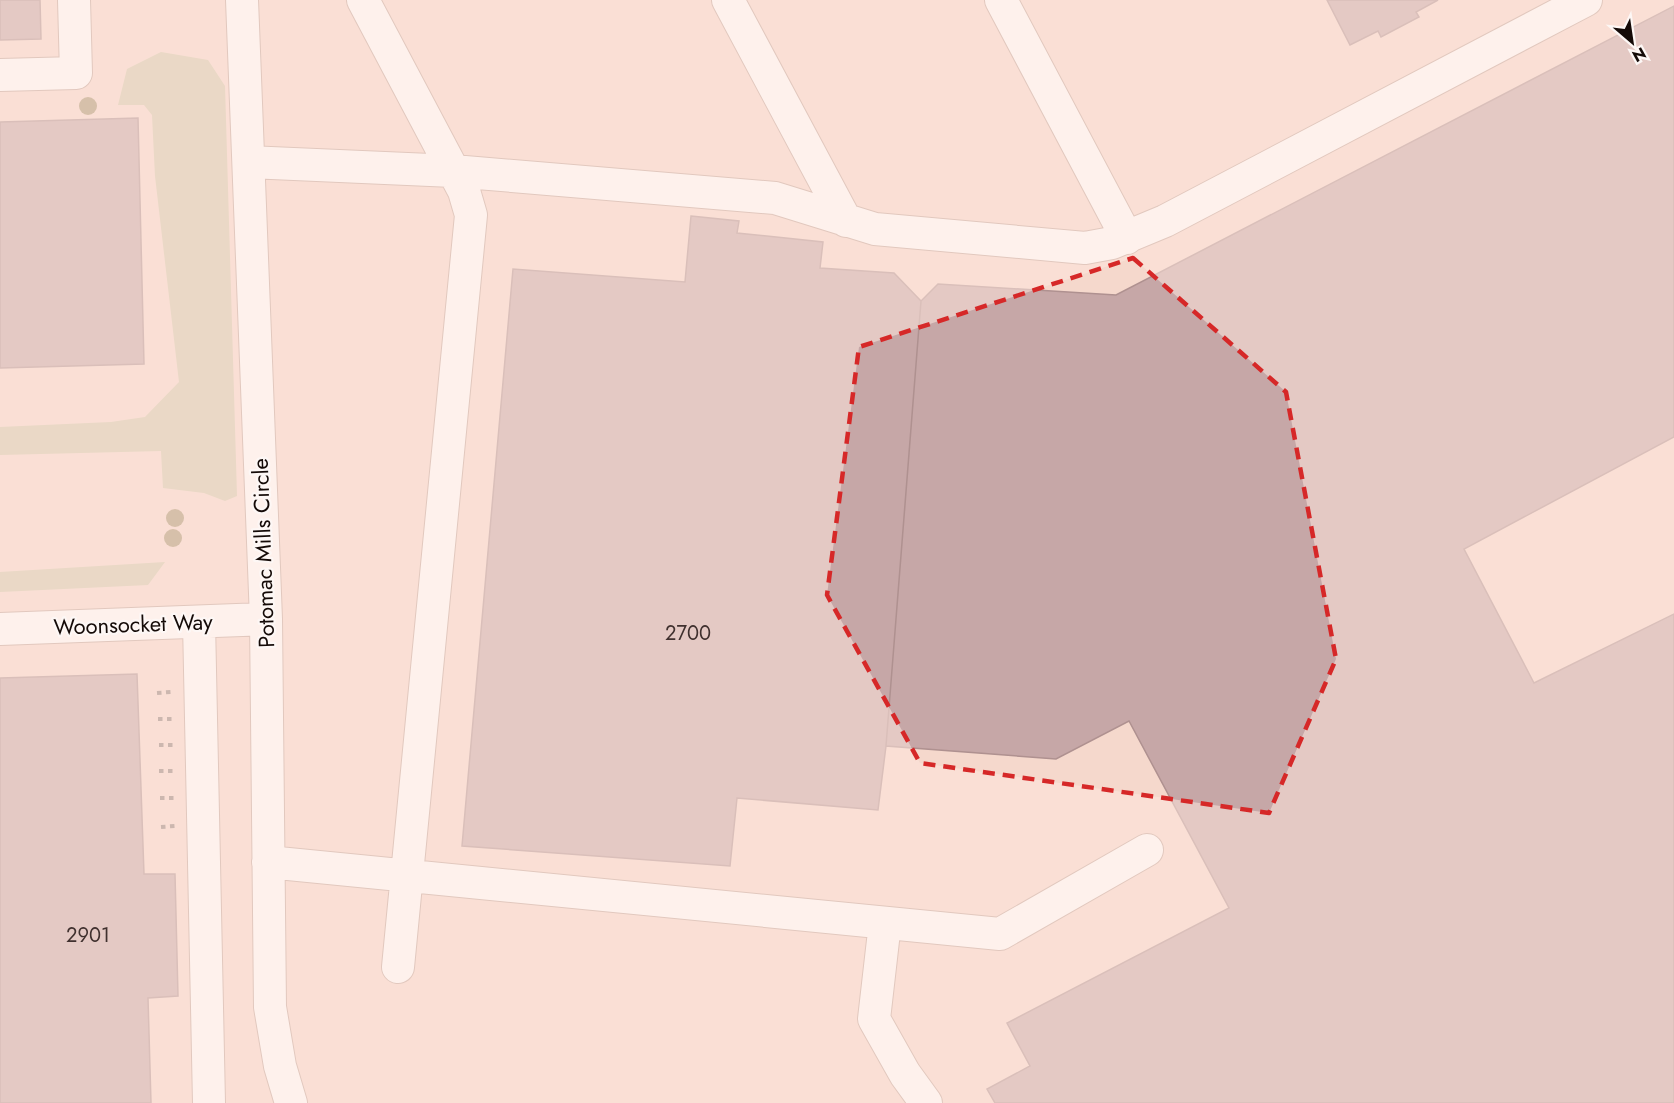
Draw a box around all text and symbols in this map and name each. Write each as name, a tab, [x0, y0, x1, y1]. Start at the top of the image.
north arrow	[1602, 12, 1662, 72]
text: N	[1628, 42, 1650, 68]
street label: Potomac Mills Circle	[244, 458, 282, 648]
street label: Woonsocket Way	[53, 605, 213, 643]
house number: 2700	[665, 619, 711, 648]
house number: 2901	[66, 921, 110, 950]

